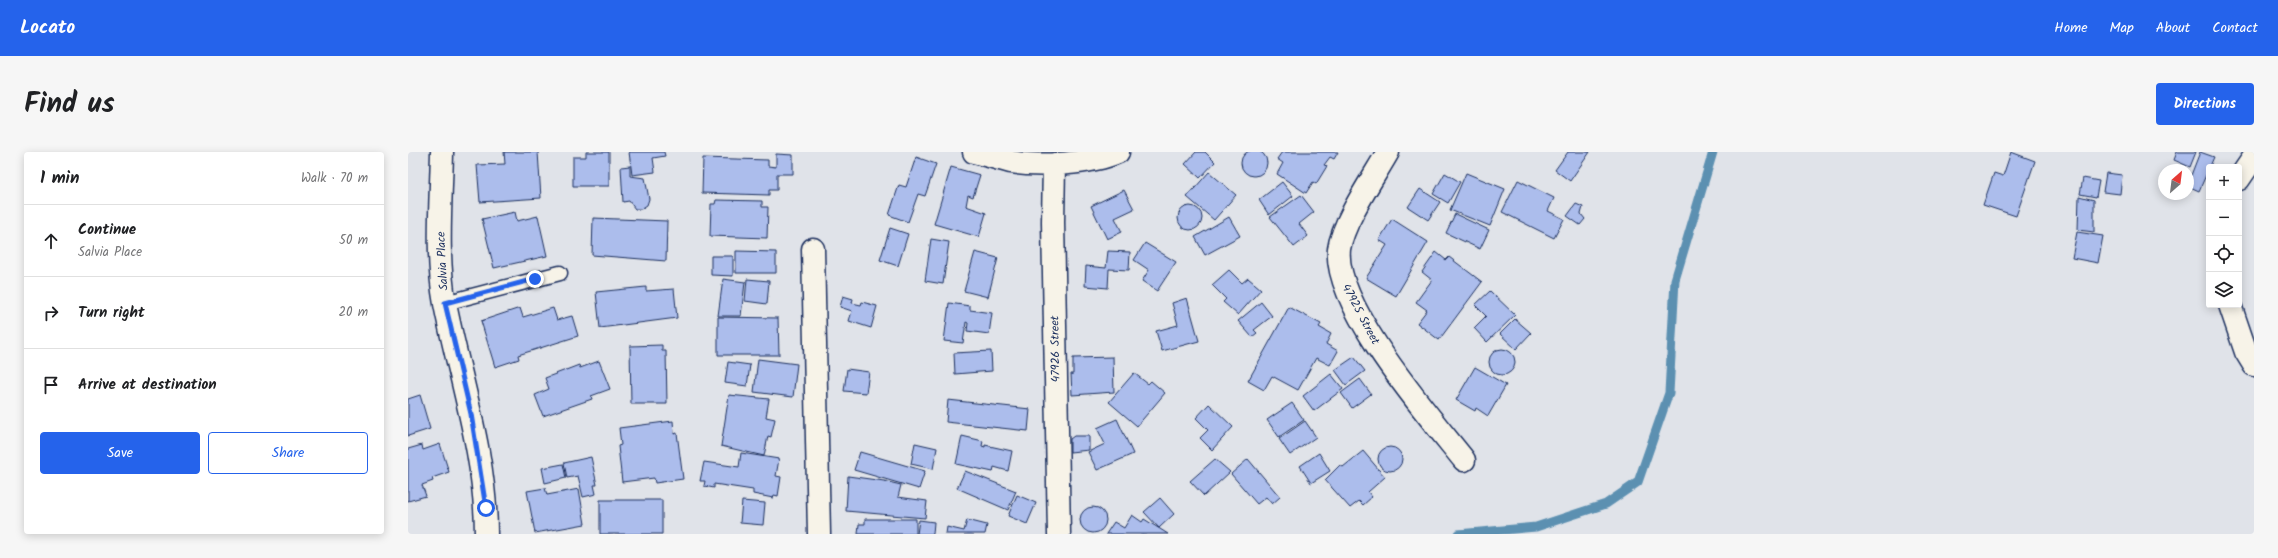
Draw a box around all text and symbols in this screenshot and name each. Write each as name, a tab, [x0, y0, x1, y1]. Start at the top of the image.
text: Locato	[20, 13, 75, 43]
text: Home	[2054, 17, 2088, 39]
text: Map	[2110, 17, 2134, 39]
text: About	[2156, 17, 2190, 39]
text: Contact	[2212, 17, 2258, 39]
text: Find us	[24, 82, 115, 127]
button: Directions	[2156, 83, 2254, 125]
north arrow	[2158, 164, 2194, 200]
map controls	[2206, 164, 2242, 308]
button: +	[2206, 164, 2242, 200]
text: 1 min	[40, 165, 79, 192]
text: Walk · 70 m	[301, 168, 368, 189]
button: −	[2206, 200, 2242, 236]
text: Continue	[78, 218, 136, 242]
icon: ahead	[40, 230, 62, 252]
text: 50 m	[339, 230, 368, 251]
street label: Salvia Place	[431, 230, 454, 291]
button: locate	[2206, 236, 2242, 272]
text: Salvia Place	[78, 242, 142, 263]
route end	[526, 270, 544, 288]
button: layers	[2206, 272, 2242, 308]
street label: 47925 Street	[1337, 280, 1385, 348]
text: Turn right	[78, 301, 145, 325]
icon: right	[40, 302, 62, 324]
text: 20 m	[338, 302, 368, 323]
street label: 47926 Street	[1045, 315, 1066, 383]
text: Arrive at destination	[78, 373, 217, 397]
icon: arrive	[40, 374, 62, 396]
button: Save	[40, 432, 200, 474]
button: Share	[208, 432, 368, 474]
route start	[477, 499, 495, 517]

